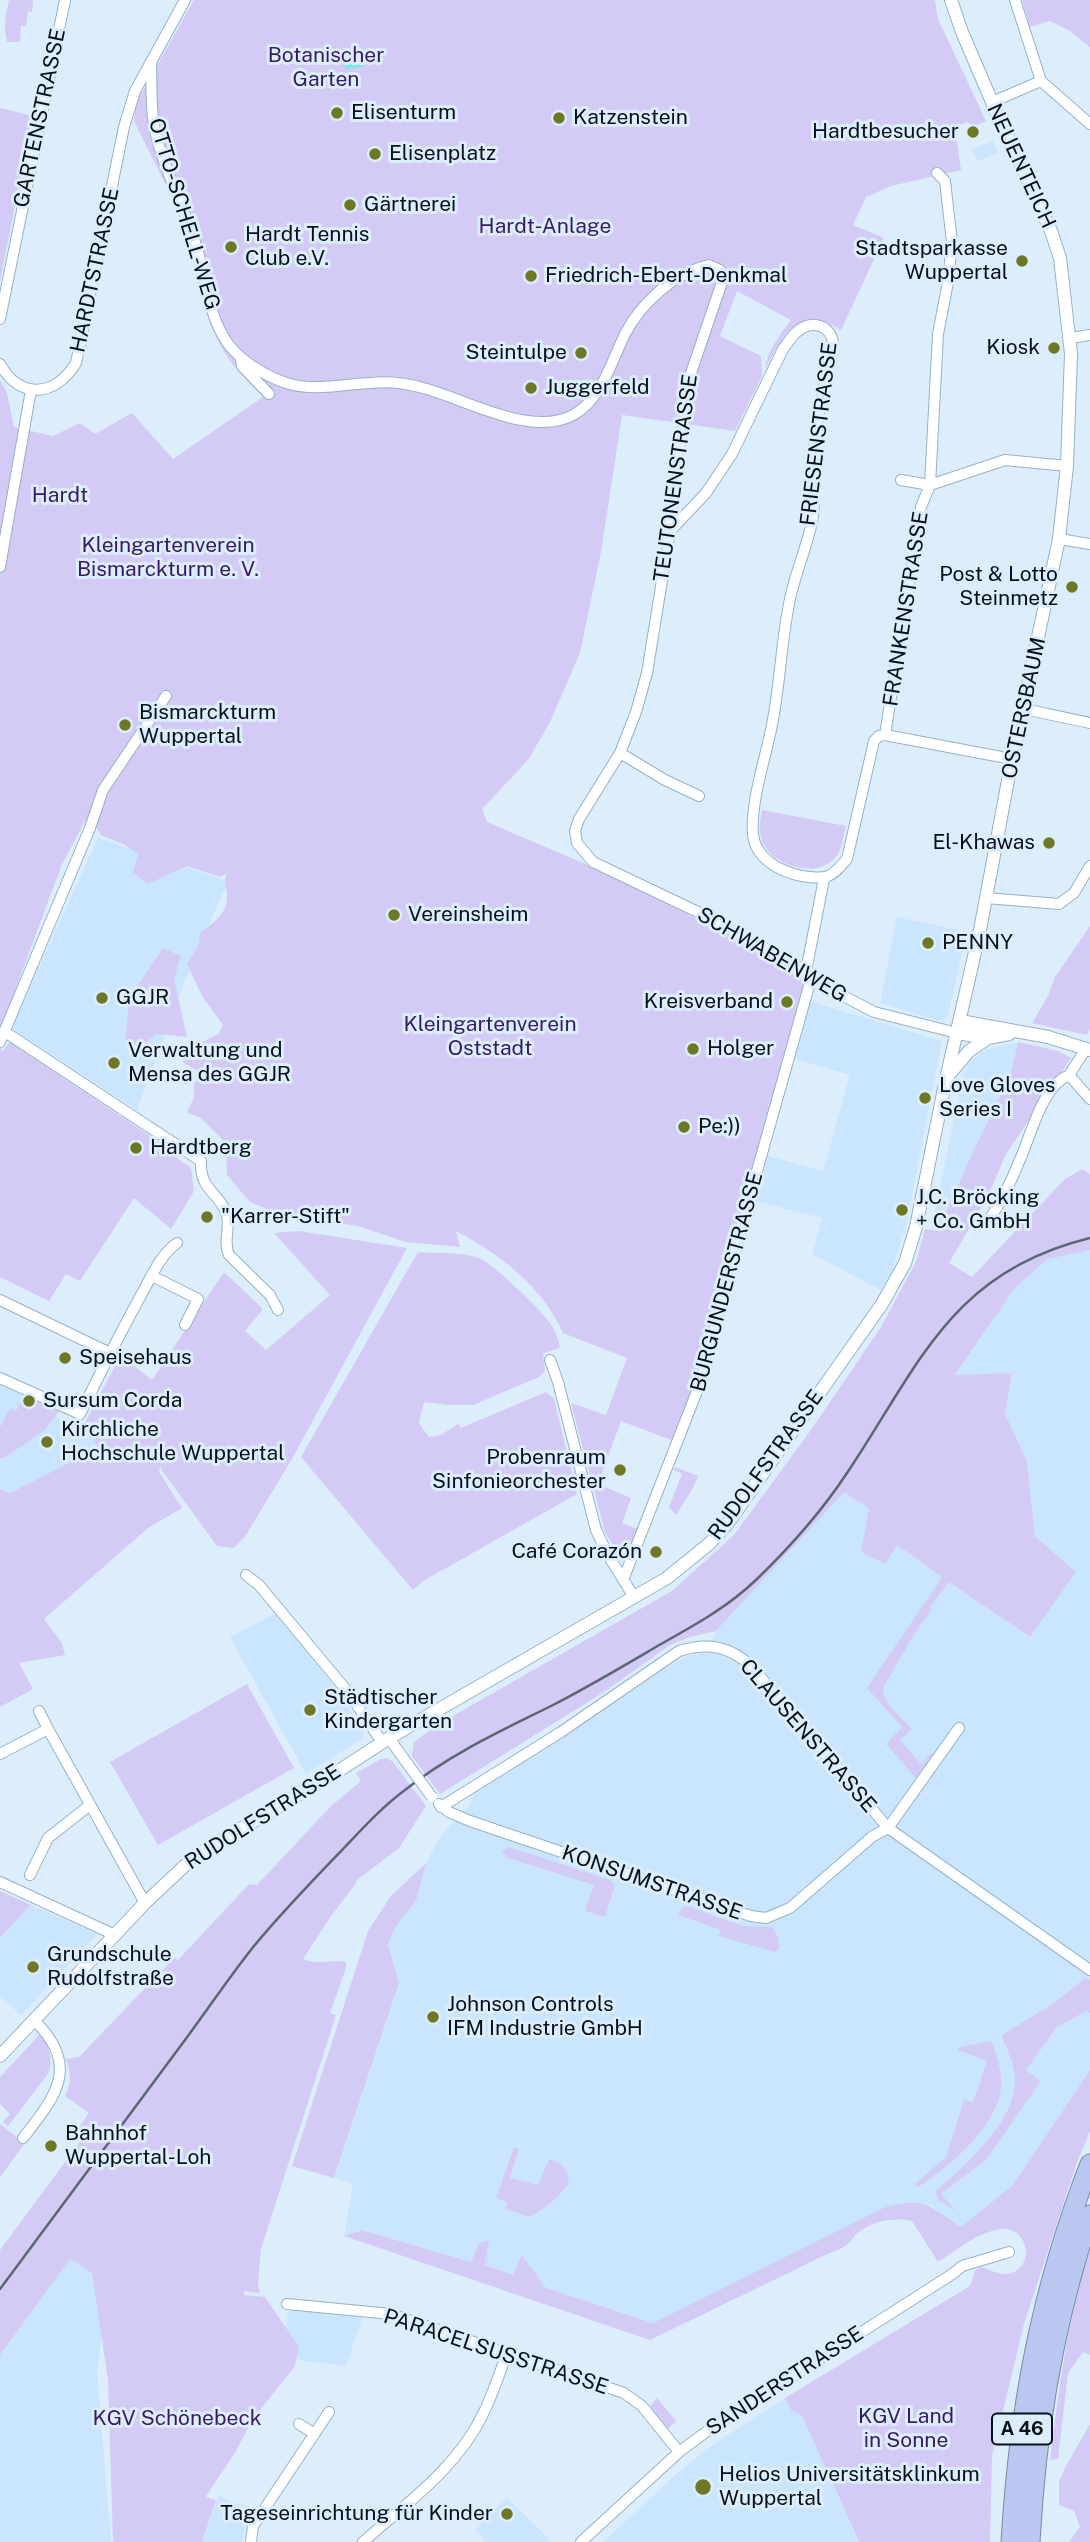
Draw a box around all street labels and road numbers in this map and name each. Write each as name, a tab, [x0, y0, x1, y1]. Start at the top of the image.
street label: GARTENSTRASSE	[9, 26, 71, 210]
street label: NEUENTEICH	[981, 100, 1061, 232]
street label: OTTO-SCHELL-WEG	[143, 115, 225, 313]
street label: HARDTSTRASSE	[65, 185, 125, 355]
street label: FRIESENSTRASSE	[795, 341, 843, 527]
street label: TEUTONENSTRASSE	[649, 373, 703, 583]
street label: FRANKENSTRASSE	[878, 510, 934, 708]
street label: OSTERSBAUM	[997, 635, 1051, 781]
street label: SCHWABENWEG	[693, 902, 851, 1008]
street label: BURGUNDERSTRASSE	[686, 1169, 768, 1395]
street label: RUDOLFSTRASSE	[703, 1385, 829, 1545]
street label: CLAUSENSTRASSE	[734, 1654, 882, 1818]
street label: RUDOLFSTRASSE	[180, 1759, 346, 1875]
street label: KONSUMSTRASSE	[558, 1840, 746, 1926]
street label: PARACELSUSSTRASSE	[380, 2304, 612, 2400]
street label: SANDERSTRASSE	[702, 2321, 868, 2441]
road number: A 46	[992, 2414, 1052, 2444]

